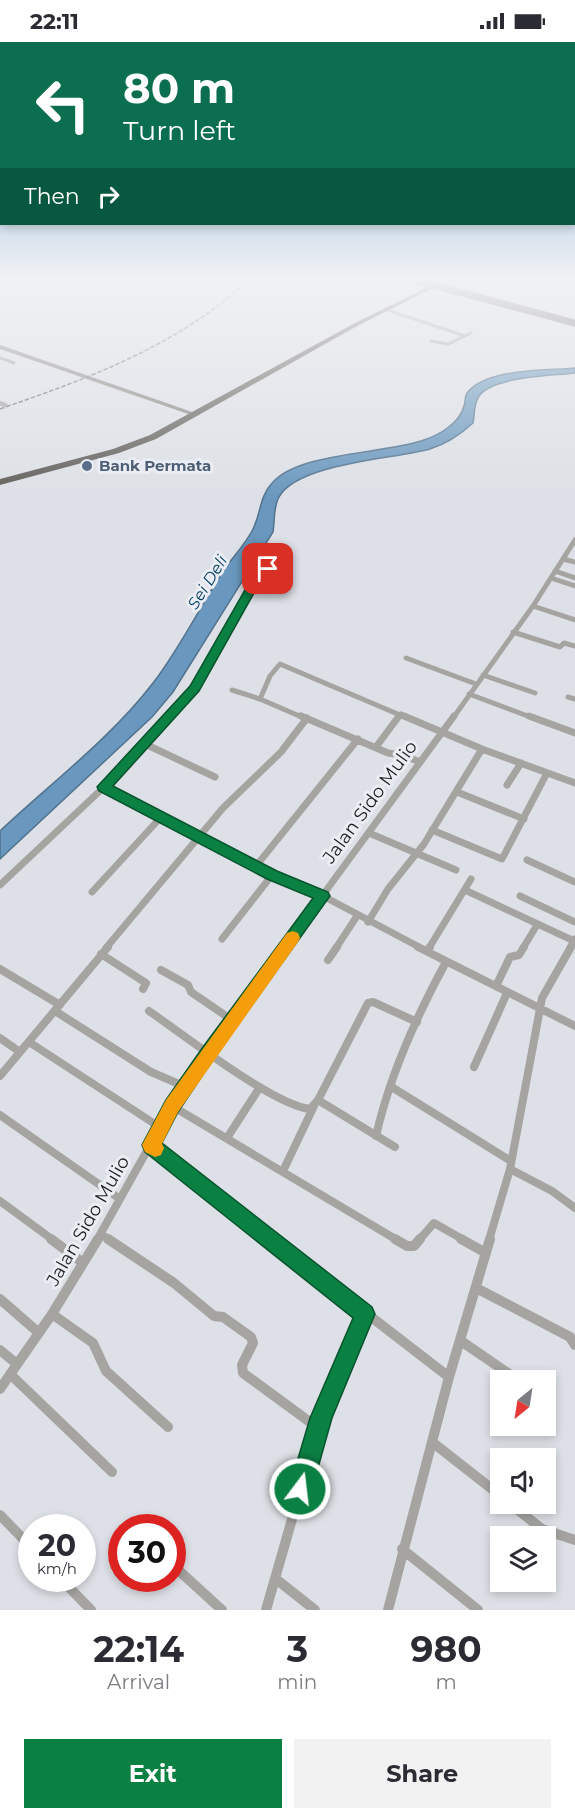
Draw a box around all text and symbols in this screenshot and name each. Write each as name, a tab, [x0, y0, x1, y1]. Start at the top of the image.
text: 22:11	[30, 8, 79, 35]
text: 80 m	[123, 62, 235, 114]
icon: left	[24, 66, 102, 144]
text: Turn left	[123, 114, 236, 147]
icon: right	[92, 180, 125, 213]
text: Then	[24, 183, 80, 210]
place label: Bank Permata	[99, 456, 211, 475]
marker: Bank Permata	[80, 459, 94, 473]
pin	[242, 543, 293, 594]
water label: Sei Deli	[184, 551, 232, 613]
icon: arrive	[251, 552, 284, 585]
street label: Jalan Sido Mulio	[317, 736, 422, 868]
street label: Jalan Sido Mulio	[41, 1152, 134, 1291]
north arrow	[490, 1370, 556, 1436]
map controls	[490, 1370, 556, 1592]
button: sound	[490, 1448, 556, 1514]
position arrow	[268, 1457, 332, 1521]
speed limit sign: 30	[108, 1514, 186, 1592]
button: layers	[490, 1526, 556, 1592]
text: 20	[38, 1527, 76, 1564]
text: km/h	[37, 1559, 77, 1578]
text: 22:14	[93, 1627, 184, 1671]
text: 3	[287, 1627, 308, 1671]
text: 980	[411, 1627, 482, 1671]
text: Arrival	[107, 1670, 170, 1694]
text: min	[277, 1670, 317, 1694]
text: m	[436, 1670, 457, 1694]
button: Exit	[24, 1739, 282, 1808]
button: Share	[294, 1739, 551, 1808]

